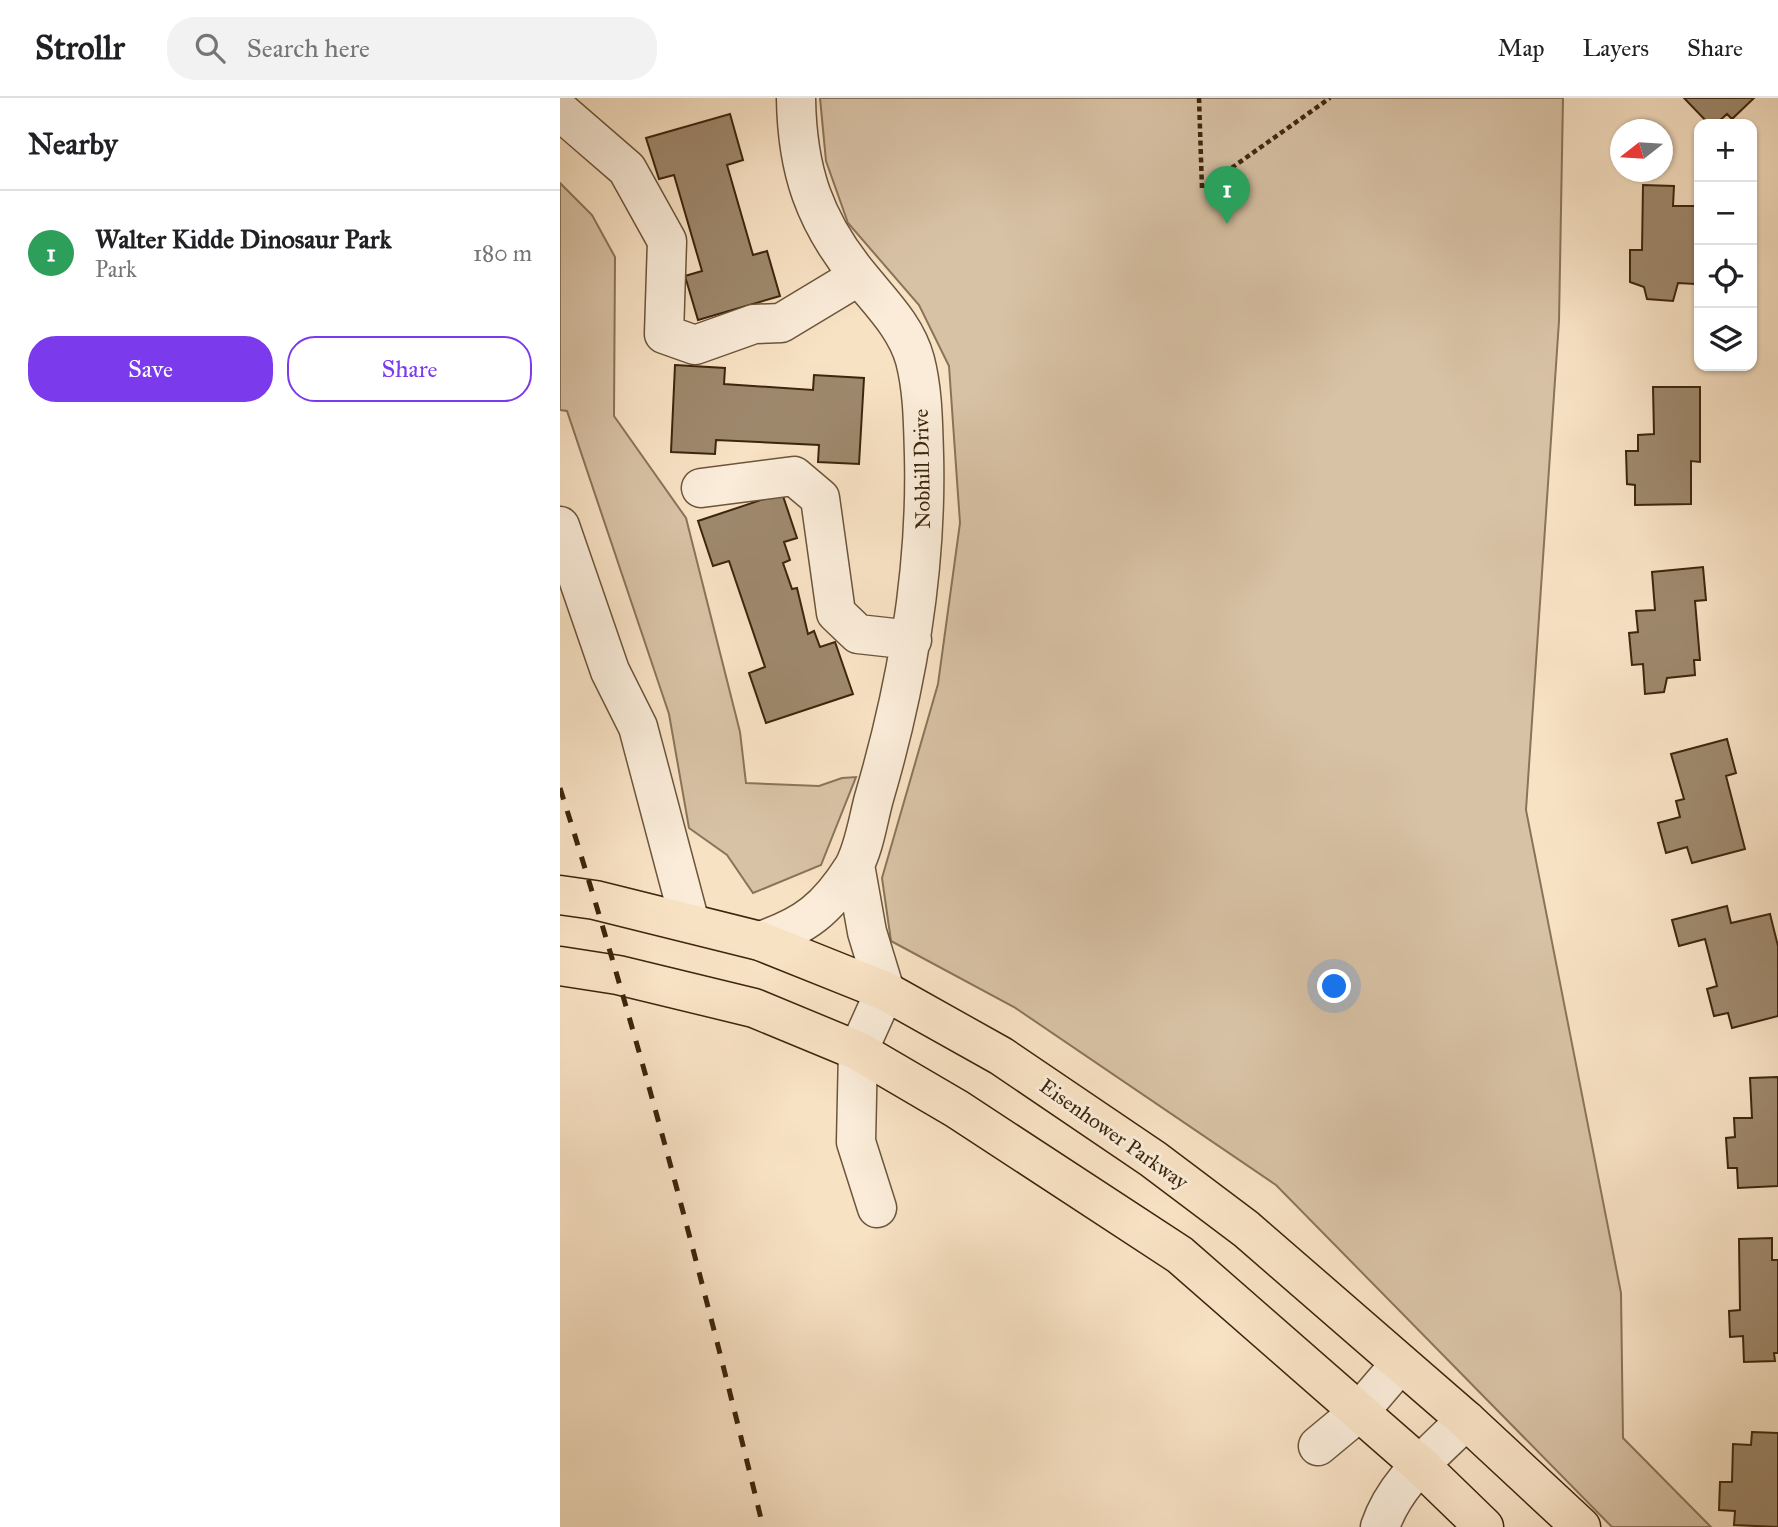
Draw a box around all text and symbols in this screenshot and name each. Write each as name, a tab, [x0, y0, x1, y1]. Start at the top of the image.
search box	[167, 17, 657, 80]
text: Strollr	[35, 28, 125, 68]
icon: search	[191, 29, 229, 67]
text: Search here	[247, 32, 370, 64]
text: Map	[1498, 33, 1545, 63]
text: Layers	[1583, 33, 1649, 63]
text: Share	[1687, 33, 1743, 63]
north arrow	[1610, 119, 1673, 182]
map controls	[1694, 119, 1757, 371]
button: +	[1694, 119, 1757, 182]
text: Nearby	[28, 126, 118, 162]
pin: 1	[1204, 166, 1250, 224]
button: −	[1694, 182, 1757, 245]
text: Walter Kidde Dinosaur Park	[95, 223, 391, 255]
text: 1	[46, 239, 56, 267]
text: 180 m	[473, 239, 532, 267]
button: locate	[1694, 245, 1757, 308]
text: Park	[95, 255, 137, 283]
button: layers	[1694, 308, 1757, 371]
button: Save	[28, 336, 273, 402]
button: Share	[287, 336, 532, 402]
street label: Nobhill Drive	[908, 408, 936, 529]
your location	[1317, 969, 1351, 1003]
street label: Eisenhower Parkway	[1035, 1073, 1194, 1196]

